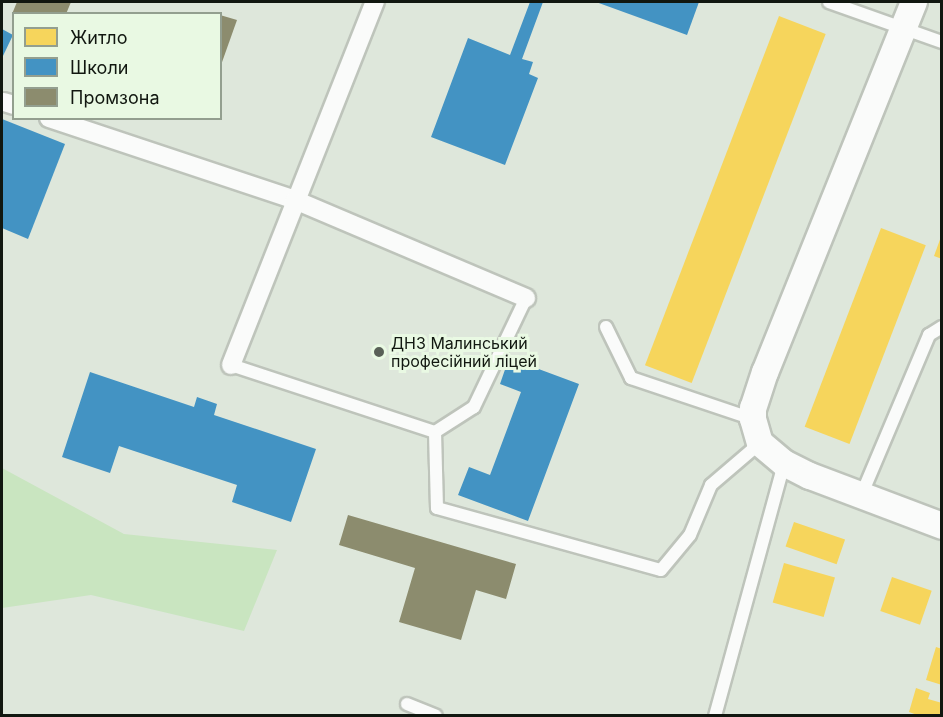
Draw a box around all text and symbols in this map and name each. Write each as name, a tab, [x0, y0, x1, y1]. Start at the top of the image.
legend	[12, 12, 222, 120]
text: Житло	[70, 27, 127, 48]
text: Школи	[70, 57, 128, 78]
text: Промзона	[70, 87, 160, 108]
place label: ДНЗ Малинський професійний ліцей	[391, 333, 537, 371]
marker: ДНЗ Малинський професійний ліцей	[372, 345, 386, 359]

